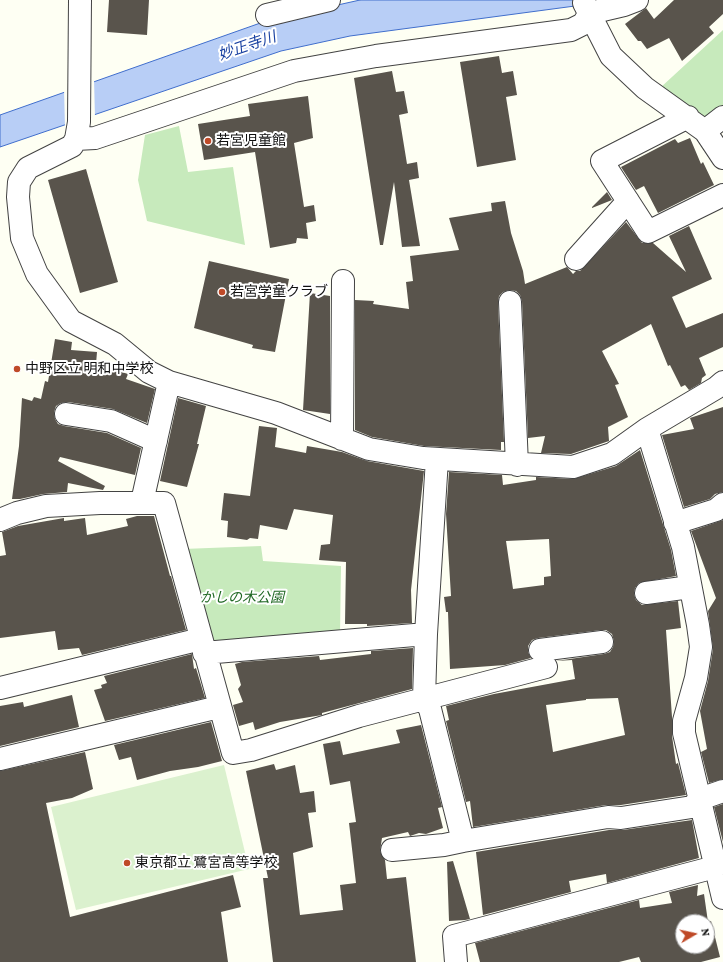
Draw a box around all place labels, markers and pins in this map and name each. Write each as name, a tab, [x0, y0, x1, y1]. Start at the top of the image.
place label: 若宮児童館	[216, 133, 286, 149]
marker: 若宮児童館	[203, 136, 213, 146]
place label: 若宮学童クラブ	[230, 284, 328, 300]
marker: 若宮学童クラブ	[217, 287, 227, 297]
place label: 中野区立 明和中学校	[25, 361, 154, 377]
marker: 中野区立 明和中学校	[12, 364, 22, 374]
place label: 東京都立 鷺宮高等学校	[135, 855, 278, 871]
marker: 東京都立 鷺宮高等学校	[122, 858, 132, 868]

